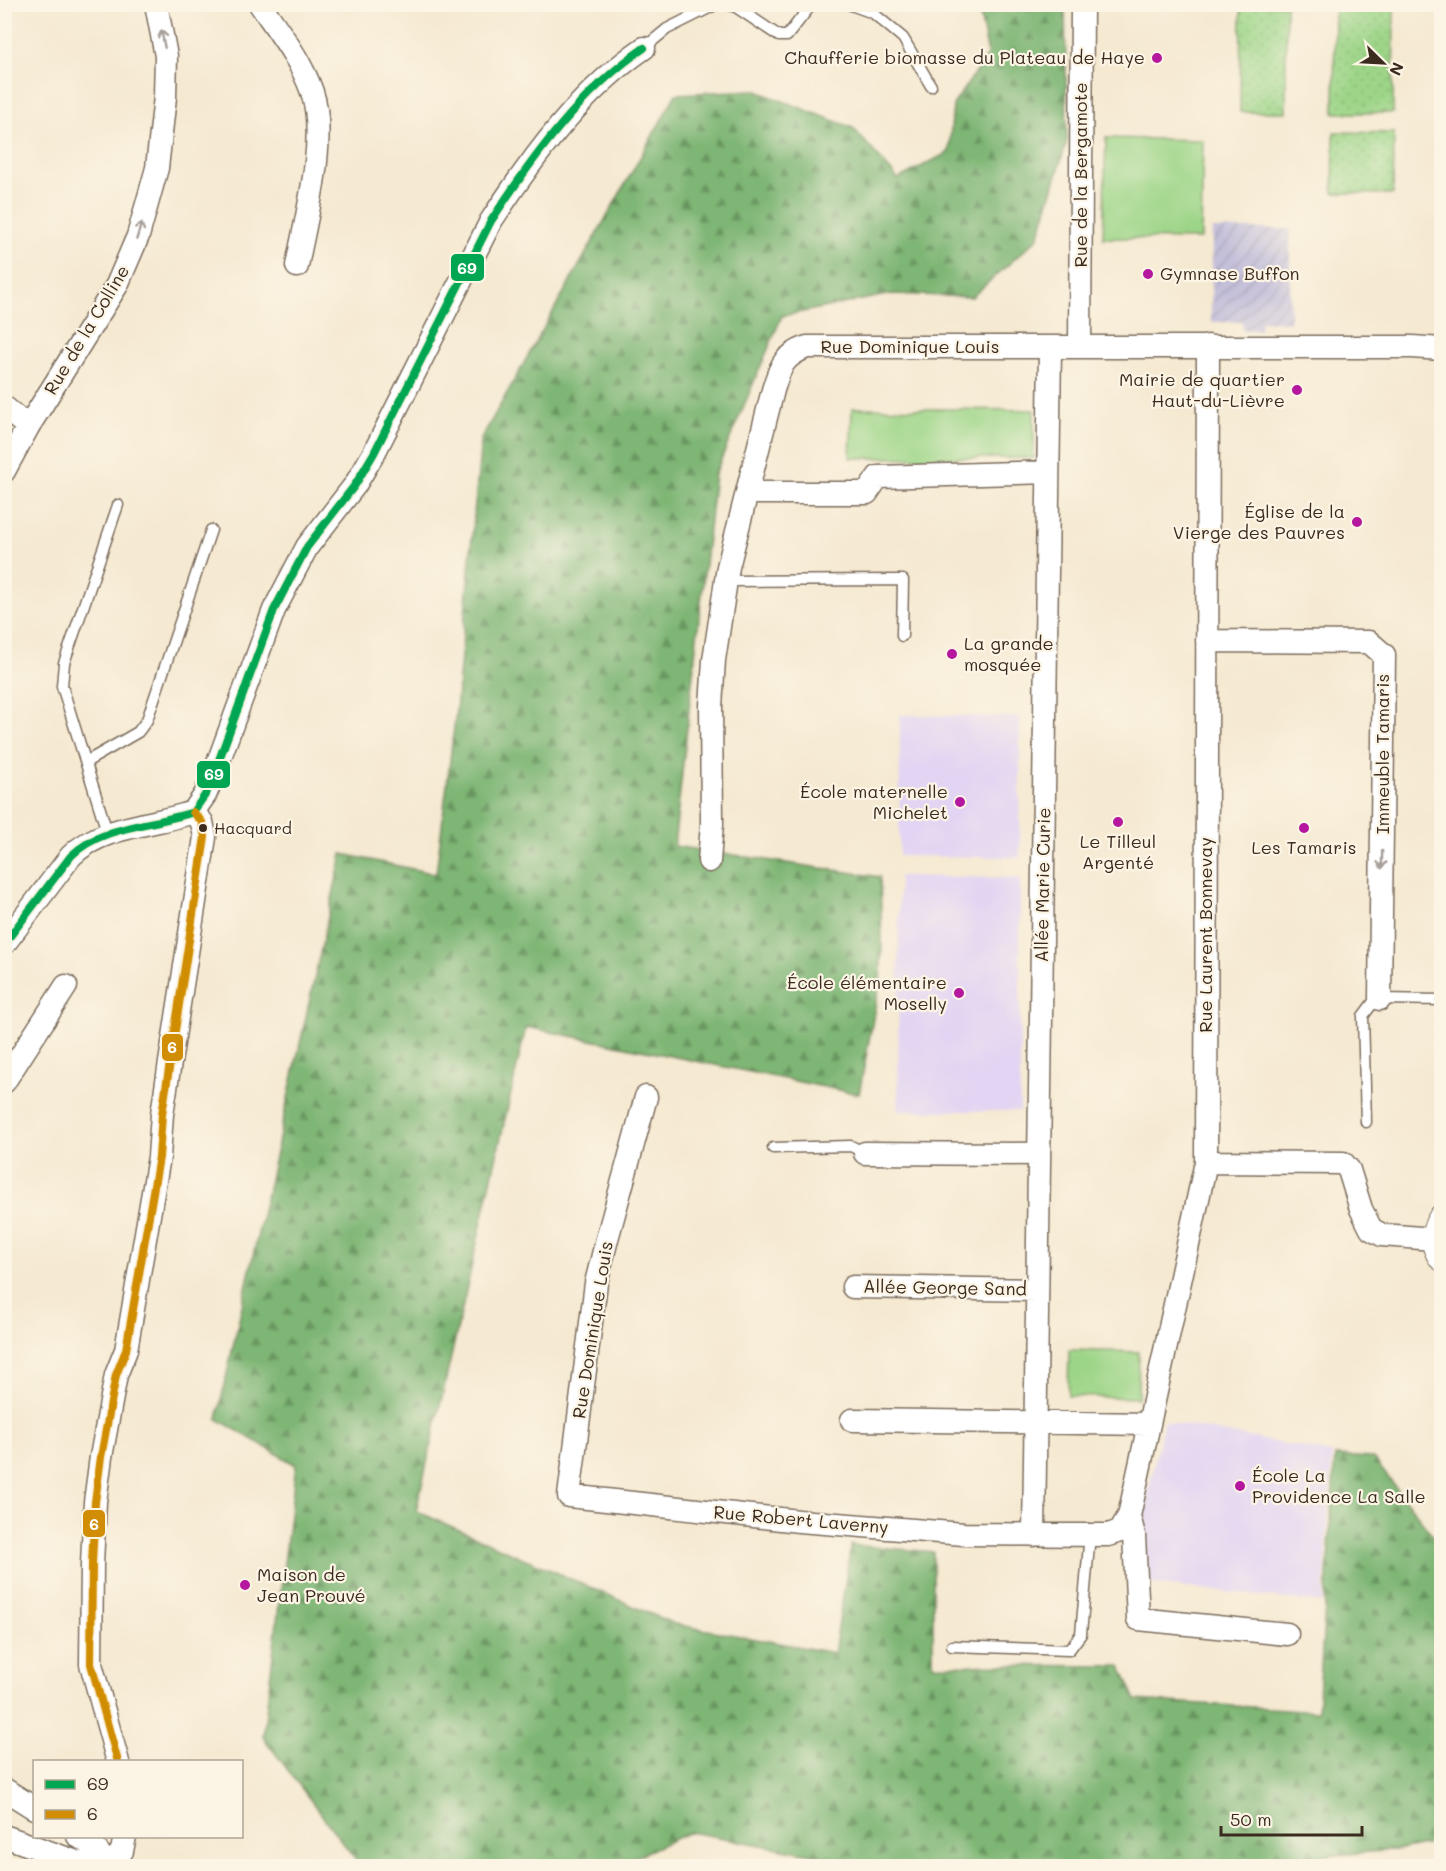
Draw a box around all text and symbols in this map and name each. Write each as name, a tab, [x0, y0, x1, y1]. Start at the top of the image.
one-way arrow	[157, 30, 168, 50]
north arrow	[1353, 33, 1413, 93]
place label: Chaufferie biomasse du Plateau de Haye	[784, 45, 1145, 69]
marker: Chaufferie biomasse du Plateau de Haye	[1150, 51, 1164, 65]
text: N	[1385, 59, 1409, 79]
street label: Rue de la Bergamote	[1068, 82, 1092, 268]
one-way arrow	[134, 222, 145, 241]
line badge: 69	[450, 253, 485, 282]
text: 69	[457, 257, 477, 278]
street label: Rue de la Colline	[38, 260, 134, 399]
place label: Gymnase Buffon	[1160, 261, 1300, 285]
marker: Gymnase Buffon	[1141, 267, 1155, 281]
street label: Rue Dominique Louis	[820, 334, 1000, 358]
place label: Mairie de quartier Haut-du-Lièvre	[1119, 367, 1285, 412]
marker: Mairie de quartier Haut-du-Lièvre	[1290, 383, 1304, 397]
place label: Église de la Vierge des Pauvres	[1173, 499, 1345, 544]
marker: Église de la Vierge des Pauvres	[1350, 515, 1364, 529]
place label: La grande mosquée	[964, 631, 1054, 676]
marker: La grande mosquée	[945, 647, 959, 661]
street label: Immeuble Tamaris	[1370, 674, 1394, 834]
line badge: 69	[196, 760, 231, 789]
text: 69	[204, 763, 224, 784]
place label: École maternelle Michelet	[800, 779, 948, 824]
marker: École maternelle Michelet	[953, 795, 967, 809]
street label: Allée Marie Curie	[1029, 807, 1055, 963]
marker: Le Tilleul Argenté	[1111, 815, 1125, 829]
place label: Hacquard	[214, 817, 292, 838]
marker: Les Tamaris	[1297, 821, 1311, 835]
marker: Hacquard	[197, 822, 209, 834]
place label: Le Tilleul Argenté	[1080, 829, 1156, 874]
place label: Les Tamaris	[1251, 835, 1357, 859]
street label: Rue Laurent Bonnevay	[1193, 837, 1217, 1033]
one-way arrow	[1376, 850, 1388, 870]
place label: École élémentaire Moselly	[787, 970, 947, 1015]
marker: École élémentaire Moselly	[952, 986, 966, 1000]
line badge: 6	[161, 1033, 184, 1062]
text: 6	[167, 1036, 177, 1057]
street label: Rue Dominique Louis	[566, 1239, 618, 1420]
street label: Allée George Sand	[863, 1274, 1027, 1300]
place label: École La Providence La Salle	[1252, 1463, 1426, 1508]
marker: École La Providence La Salle	[1233, 1479, 1247, 1493]
street label: Rue Robert Laverny	[713, 1499, 890, 1539]
line badge: 6	[82, 1509, 106, 1538]
text: 6	[89, 1513, 99, 1534]
place label: Maison de Jean Prouvé	[257, 1562, 366, 1607]
marker: Maison de Jean Prouvé	[238, 1578, 252, 1592]
legend	[33, 1760, 243, 1838]
text: 69	[87, 1771, 109, 1795]
scale bar	[1221, 1799, 1362, 1837]
text: 6	[87, 1801, 98, 1825]
text: 50 m	[1230, 1807, 1272, 1831]

